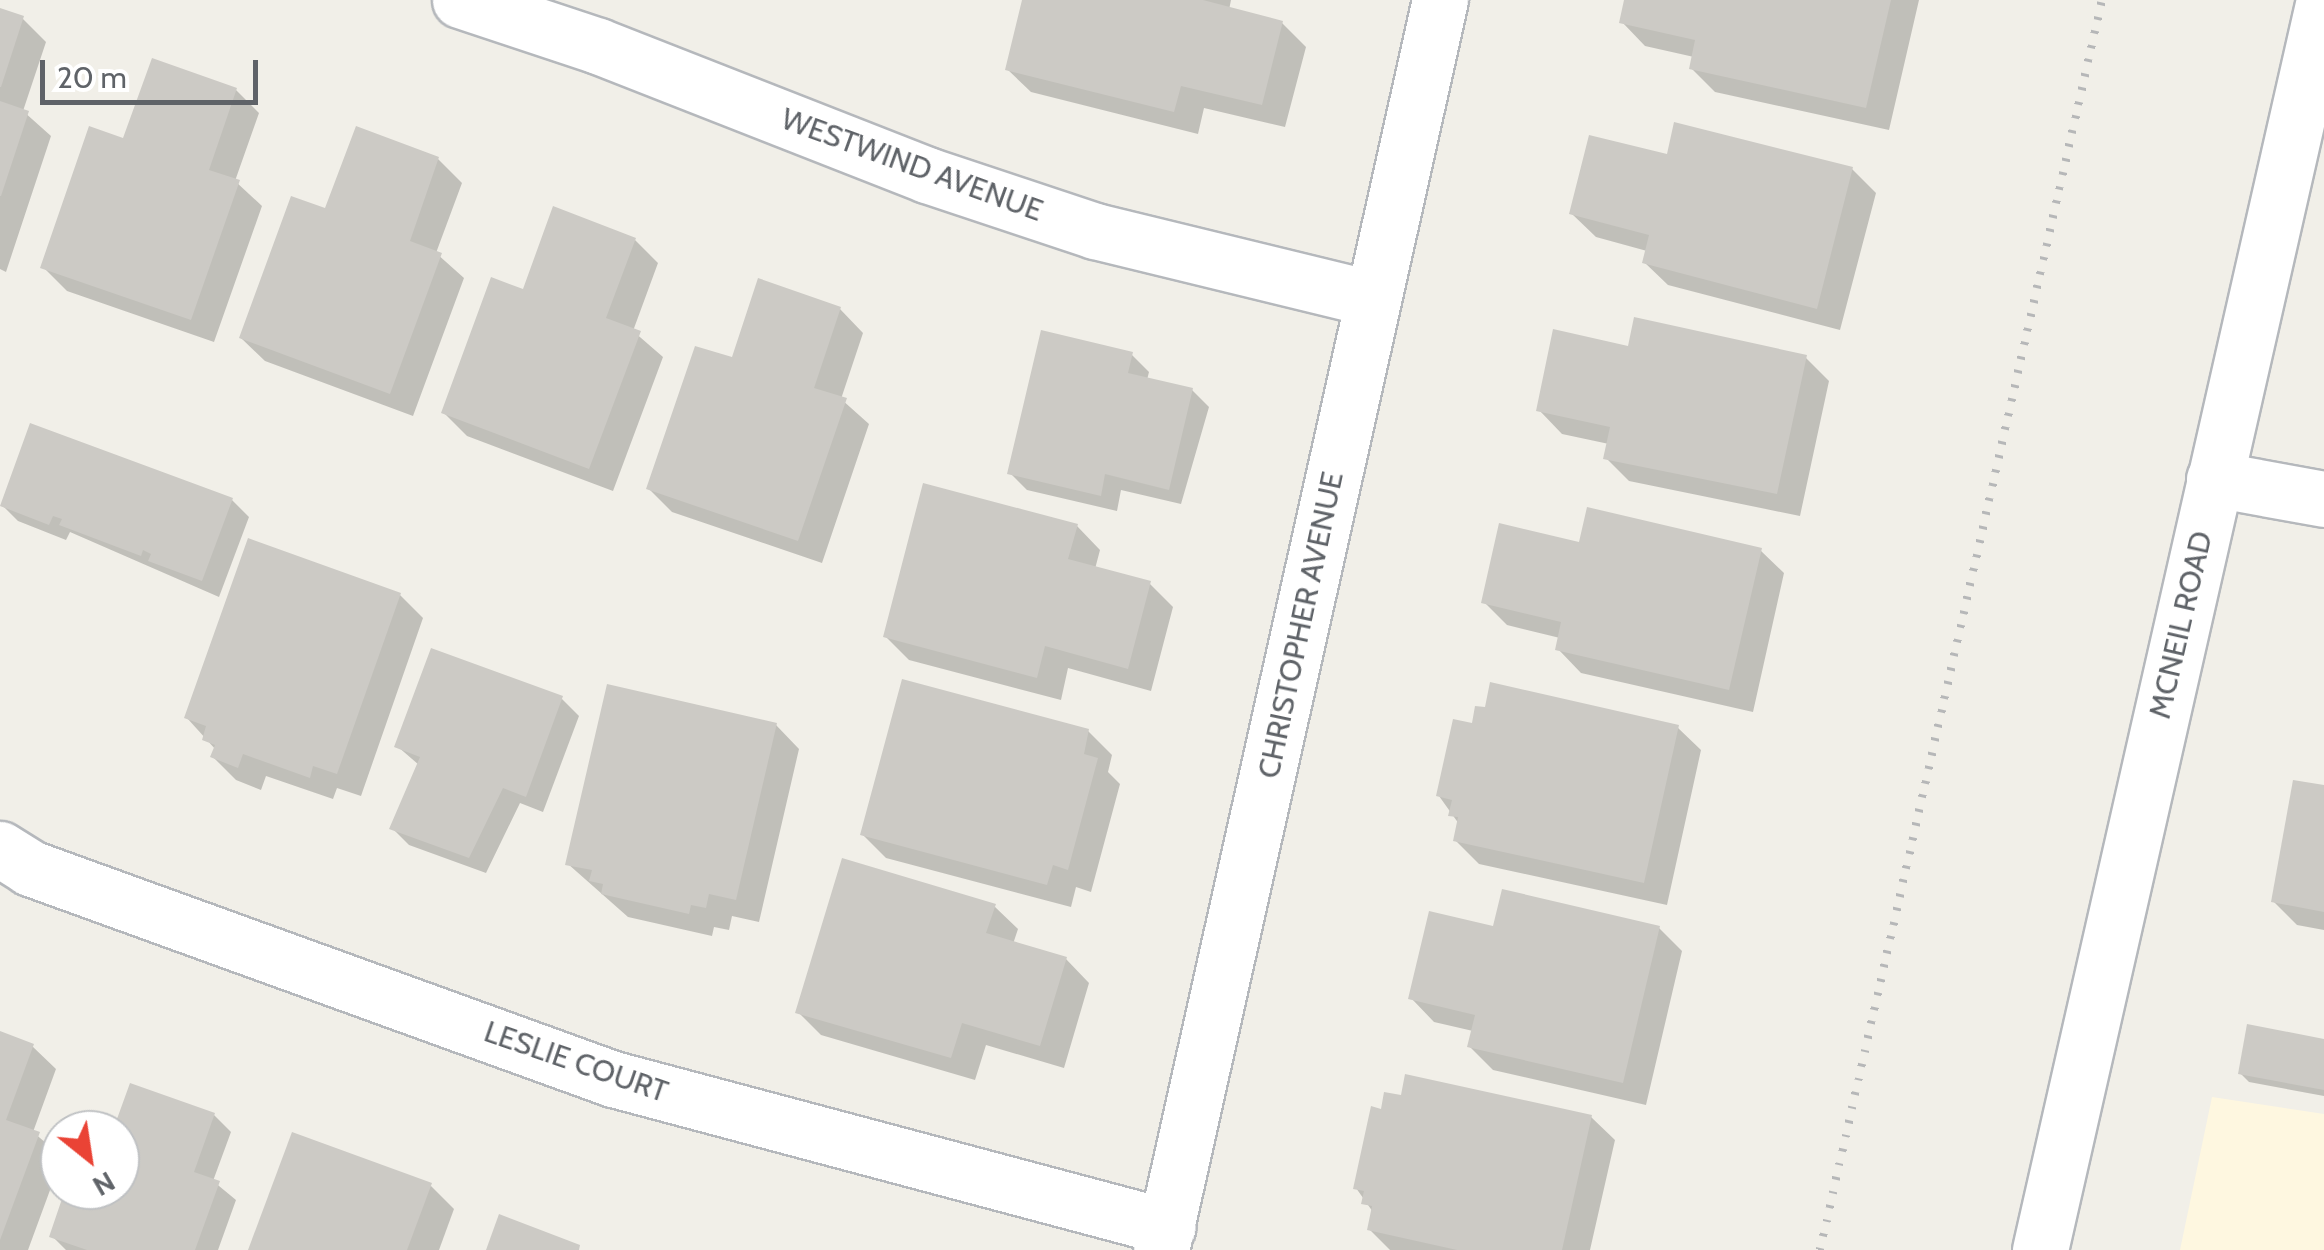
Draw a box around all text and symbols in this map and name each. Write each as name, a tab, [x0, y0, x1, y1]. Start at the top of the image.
scale bar	[45, 40, 262, 102]
text: 20 m	[57, 59, 127, 96]
street label: WESTWIND AVENUE	[776, 101, 1048, 229]
street label: CHRISTOPHER AVENUE	[1251, 468, 1351, 782]
street label: MCNEIL ROAD	[2142, 528, 2220, 722]
street label: LESLIE COURT	[479, 1014, 673, 1110]
north arrow	[40, 1110, 140, 1210]
text: N	[87, 1165, 121, 1204]

